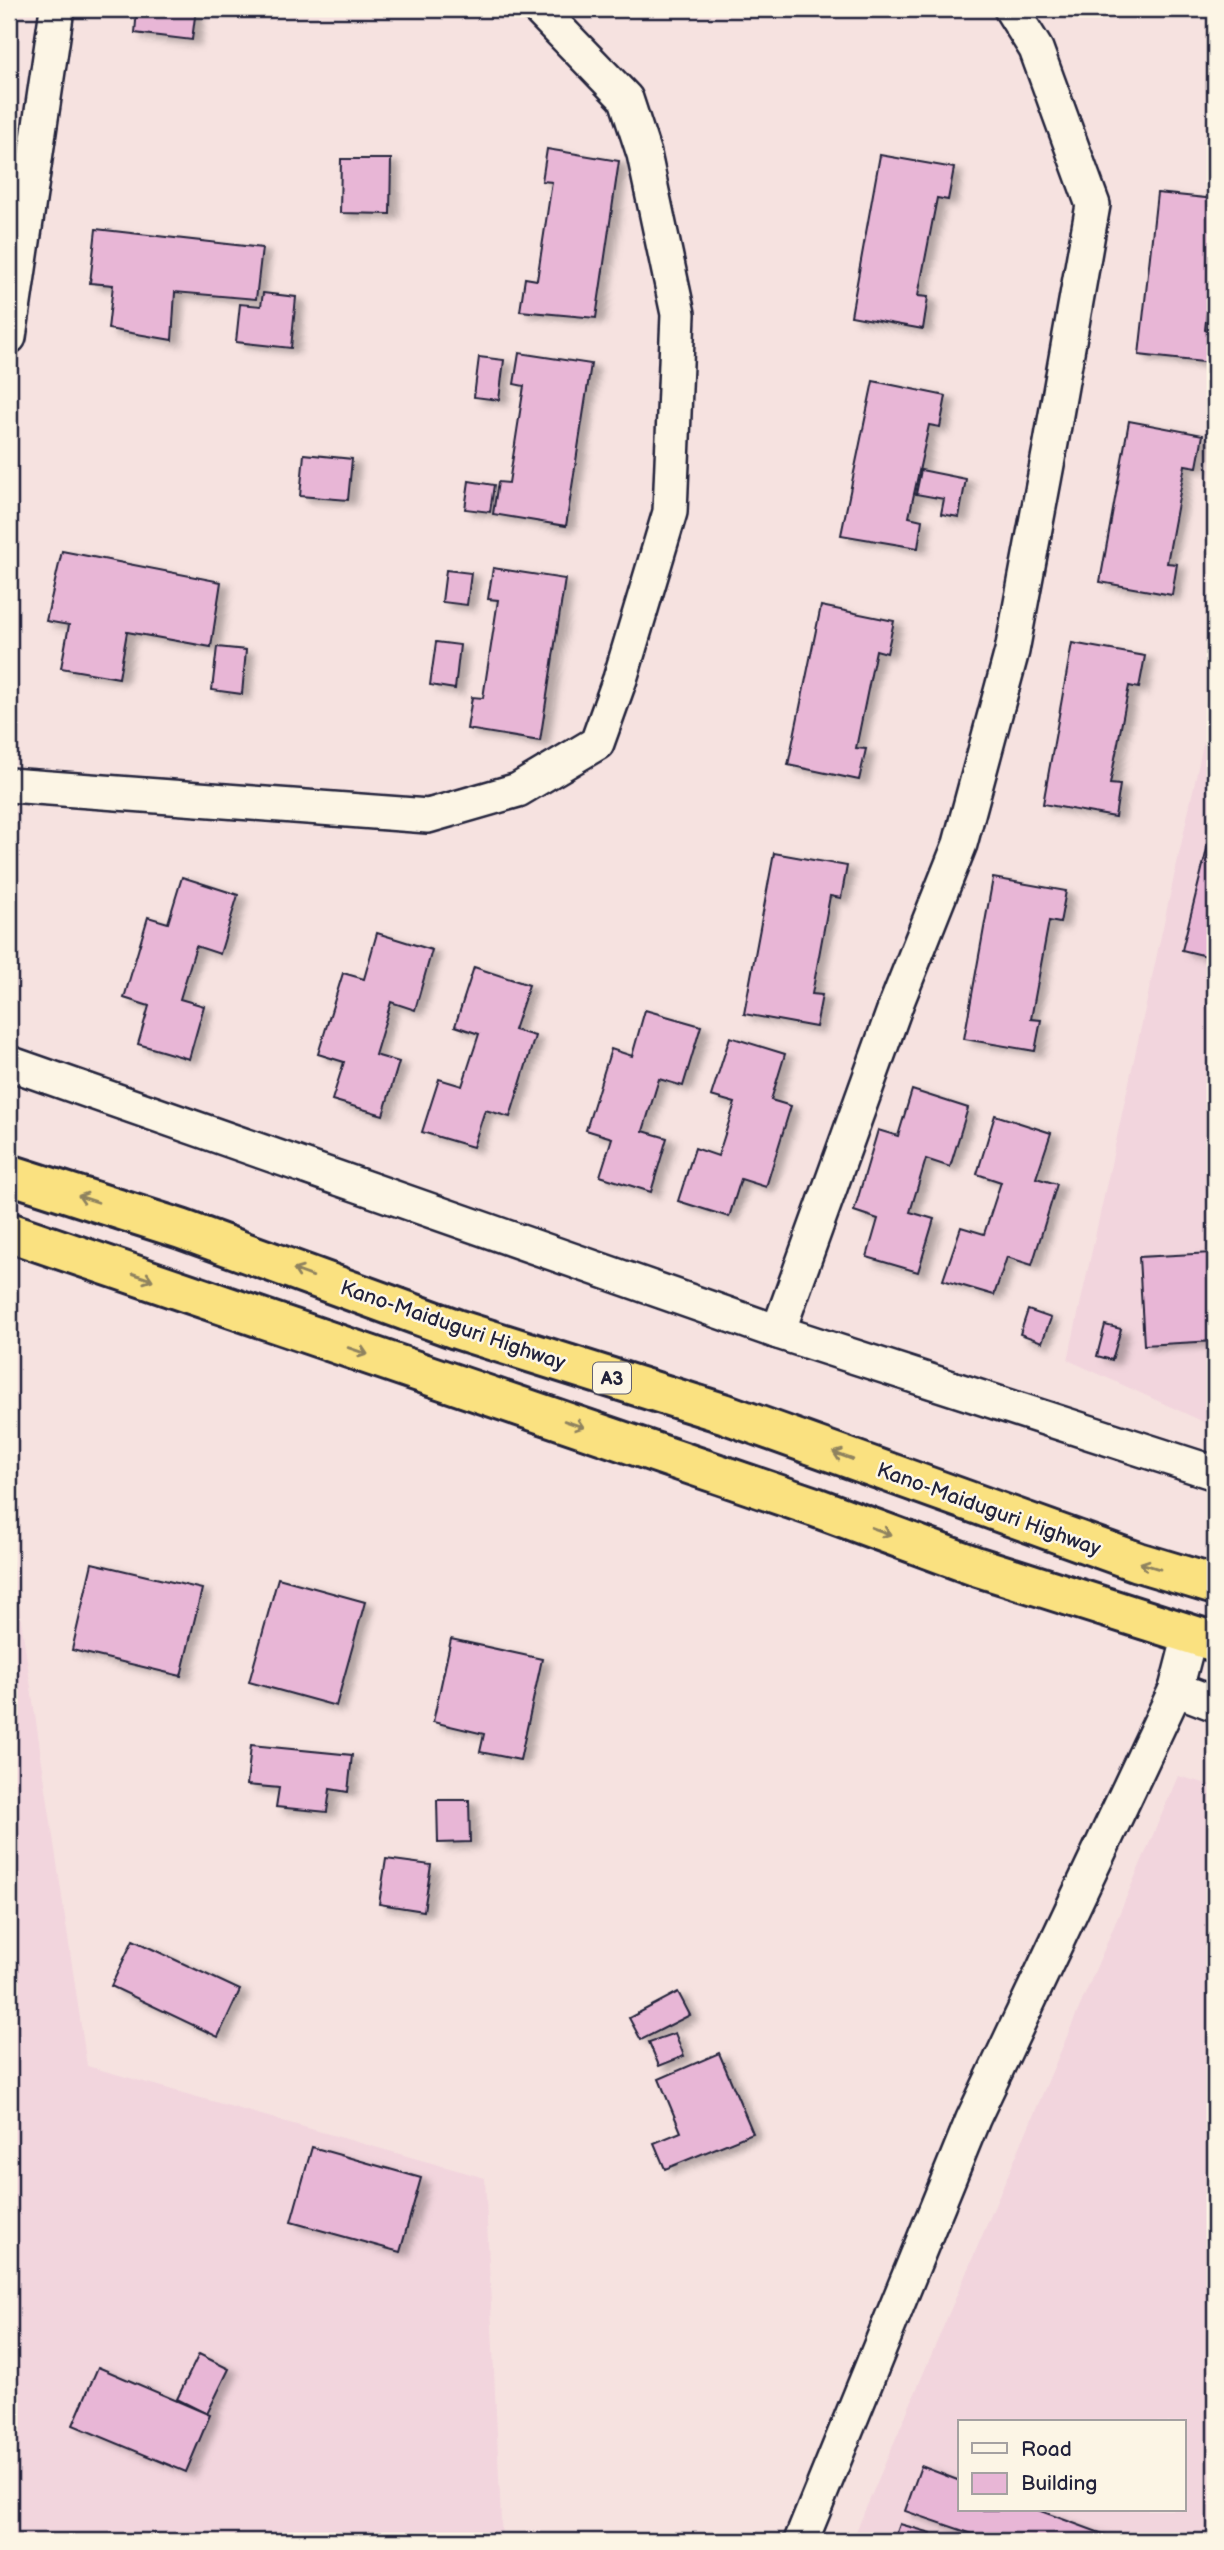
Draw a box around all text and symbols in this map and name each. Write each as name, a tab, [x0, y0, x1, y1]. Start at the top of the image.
one-way arrow	[77, 1192, 99, 1205]
one-way arrow	[293, 1266, 315, 1279]
one-way arrow	[131, 1272, 153, 1284]
street label: Kano-Maiduguri Highway	[337, 1275, 569, 1376]
one-way arrow	[347, 1346, 369, 1358]
road number: A3	[593, 1362, 631, 1394]
one-way arrow	[562, 1419, 584, 1431]
one-way arrow	[833, 1449, 855, 1461]
street label: Kano-Maiduguri Highway	[873, 1457, 1105, 1562]
one-way arrow	[869, 1526, 891, 1539]
one-way arrow	[1139, 1558, 1161, 1571]
legend	[958, 2420, 1186, 2512]
text: Road	[1021, 2437, 1072, 2462]
text: Building	[1021, 2471, 1097, 2496]

